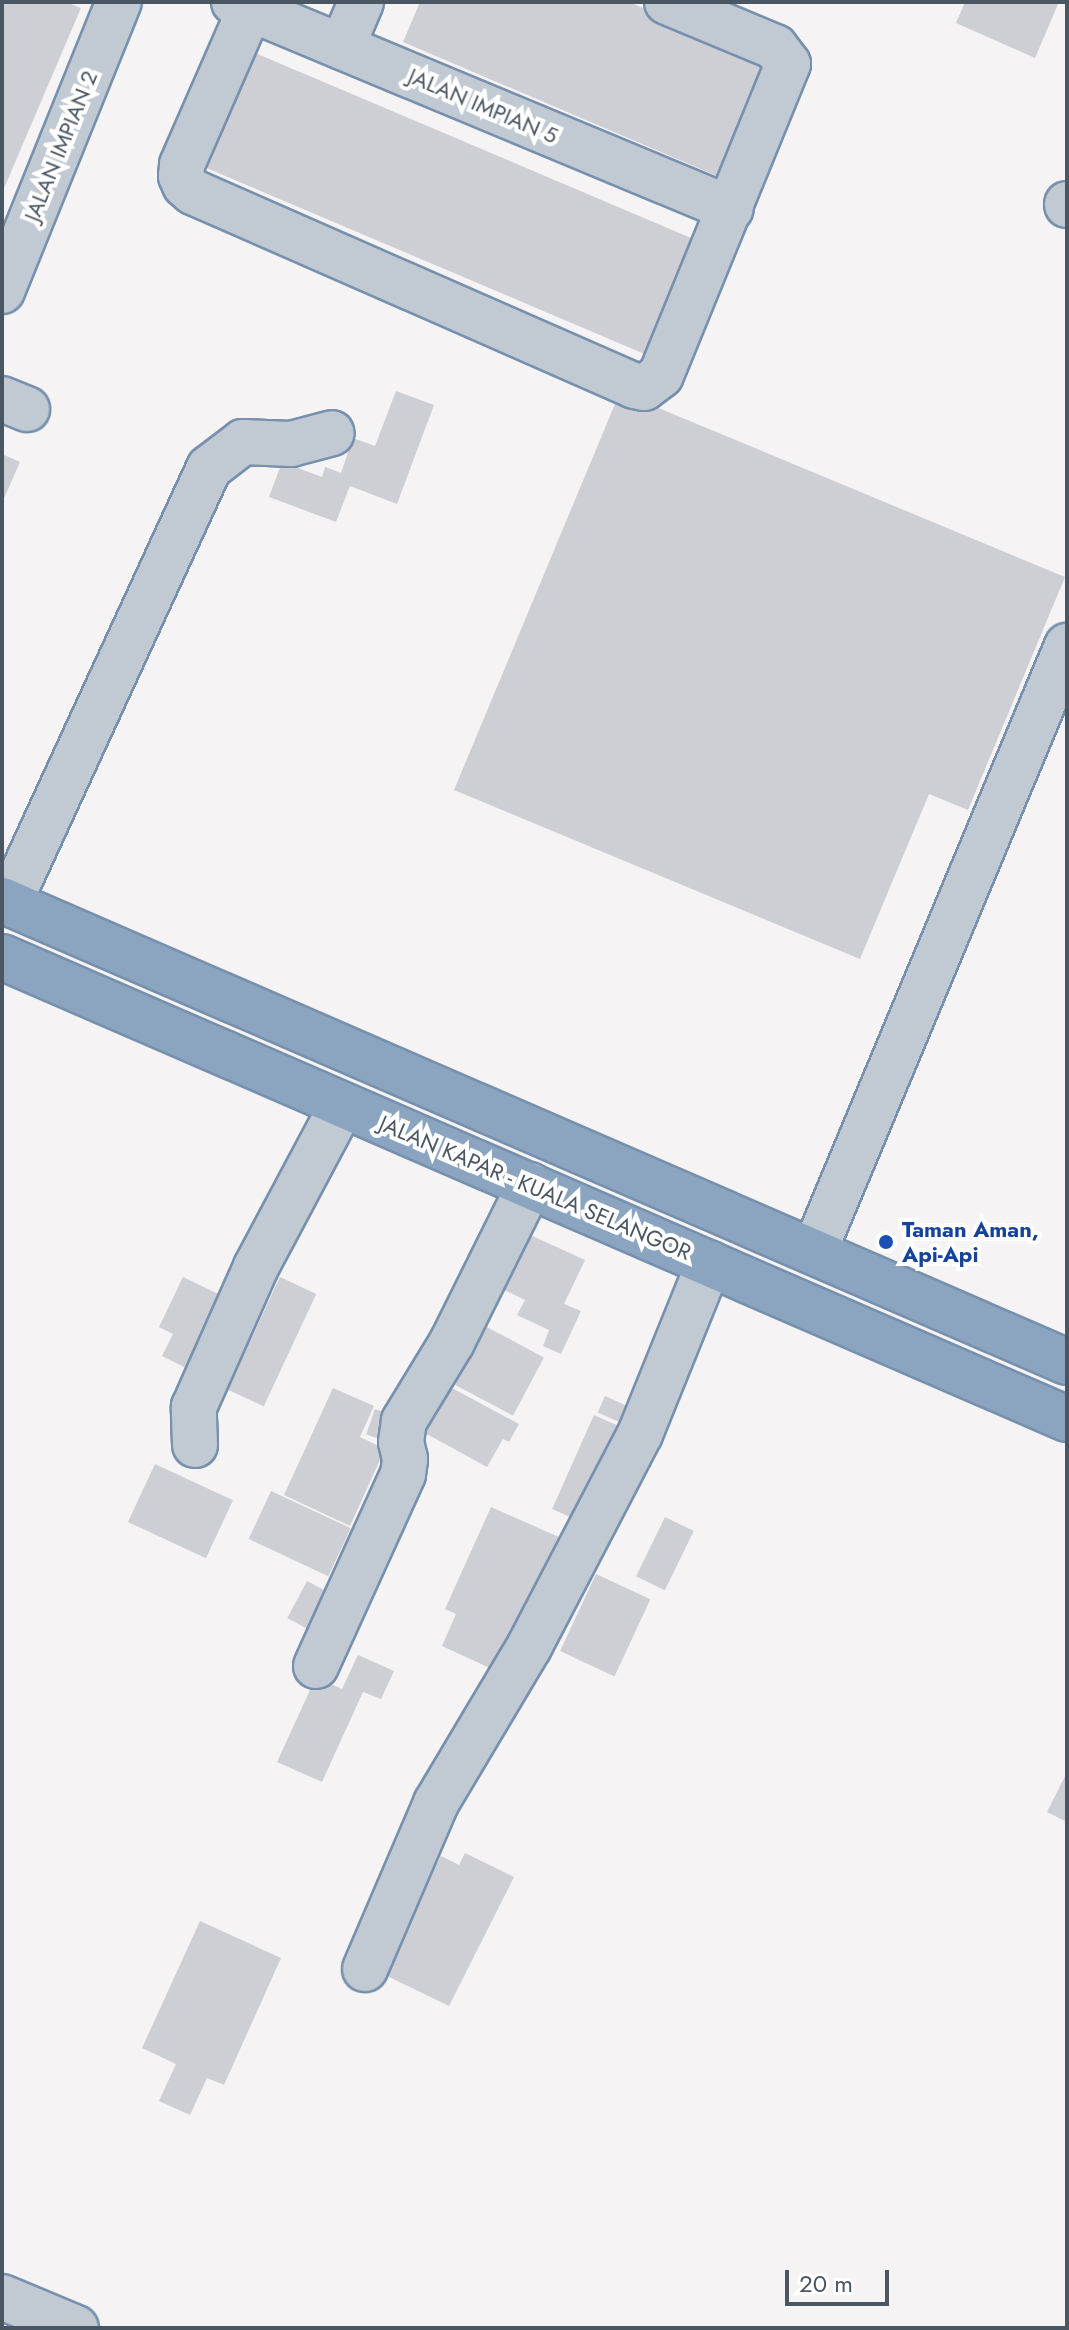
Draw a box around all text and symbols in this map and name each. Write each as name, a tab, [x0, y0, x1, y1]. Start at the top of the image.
street label: JALAN IMPIAN 5	[404, 63, 562, 149]
street label: JALAN IMPIAN 2	[19, 67, 103, 225]
street label: JALAN KAPAR - KUALA SELANGOR	[375, 1110, 695, 1266]
place label: Taman Aman, Api-Api	[902, 1216, 1039, 1268]
marker: Taman Aman, Api-Api	[877, 1233, 895, 1251]
scale bar	[789, 2254, 893, 2304]
text: 20 m	[799, 2266, 853, 2301]

